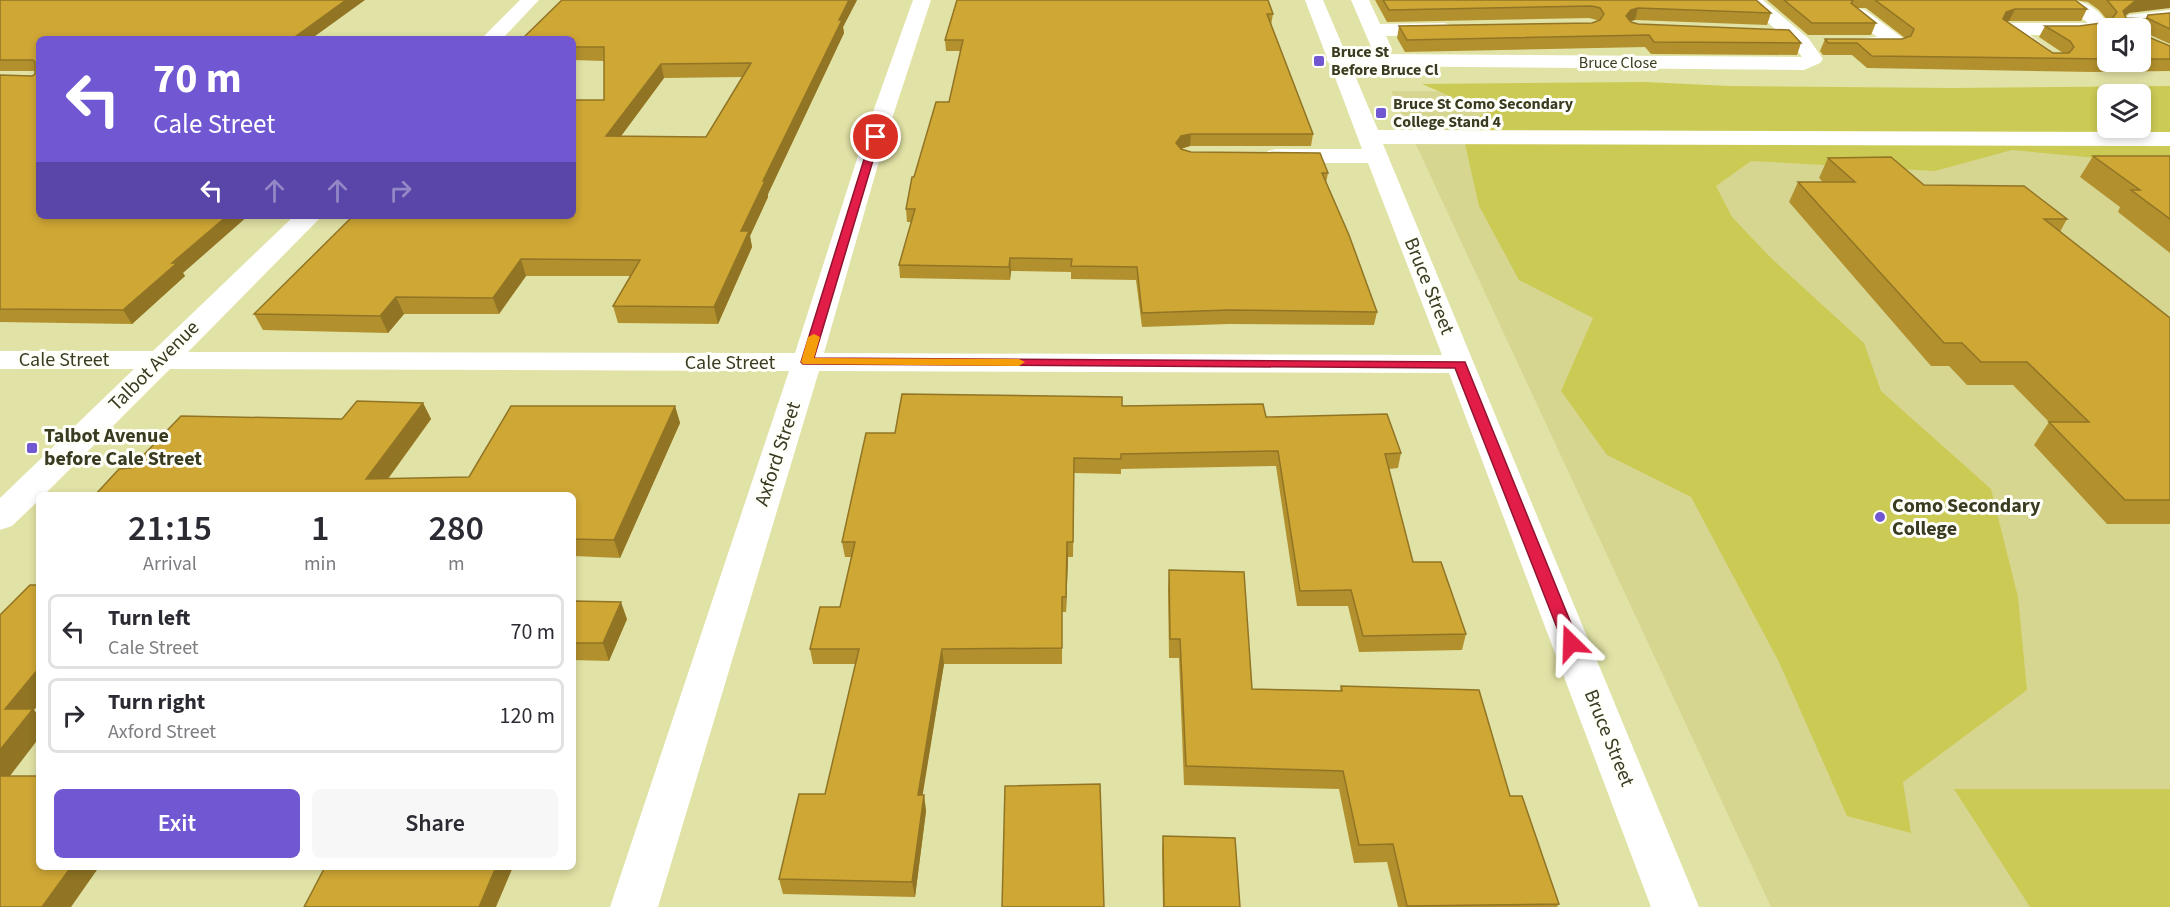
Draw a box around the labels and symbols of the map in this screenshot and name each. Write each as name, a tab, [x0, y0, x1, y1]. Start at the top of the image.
place label: Bruce St Before Bruce Cl	[1331, 41, 1439, 81]
street label: Bruce Close	[1579, 52, 1657, 74]
marker: Bruce St Before Bruce Cl	[1312, 54, 1326, 68]
place label: Bruce St Como Secondary College Stand 4	[1393, 93, 1574, 133]
marker: Bruce St Como Secondary College Stand 4	[1374, 106, 1388, 120]
pin	[850, 111, 901, 162]
street label: Bruce Street	[1397, 233, 1461, 339]
street label: Talbot Avenue	[102, 314, 206, 418]
street label: Cale Street	[19, 346, 110, 374]
street label: Cale Street	[685, 349, 776, 377]
street label: Axford Street	[748, 398, 808, 510]
place label: Talbot Avenue before Cale Street	[44, 422, 202, 473]
marker: Talbot Avenue before Cale Street	[25, 441, 39, 455]
place label: Como Secondary College	[1892, 492, 2041, 543]
marker: Como Secondary College	[1873, 510, 1887, 524]
position arrow	[1539, 611, 1603, 675]
street label: Bruce Street	[1577, 685, 1641, 791]

